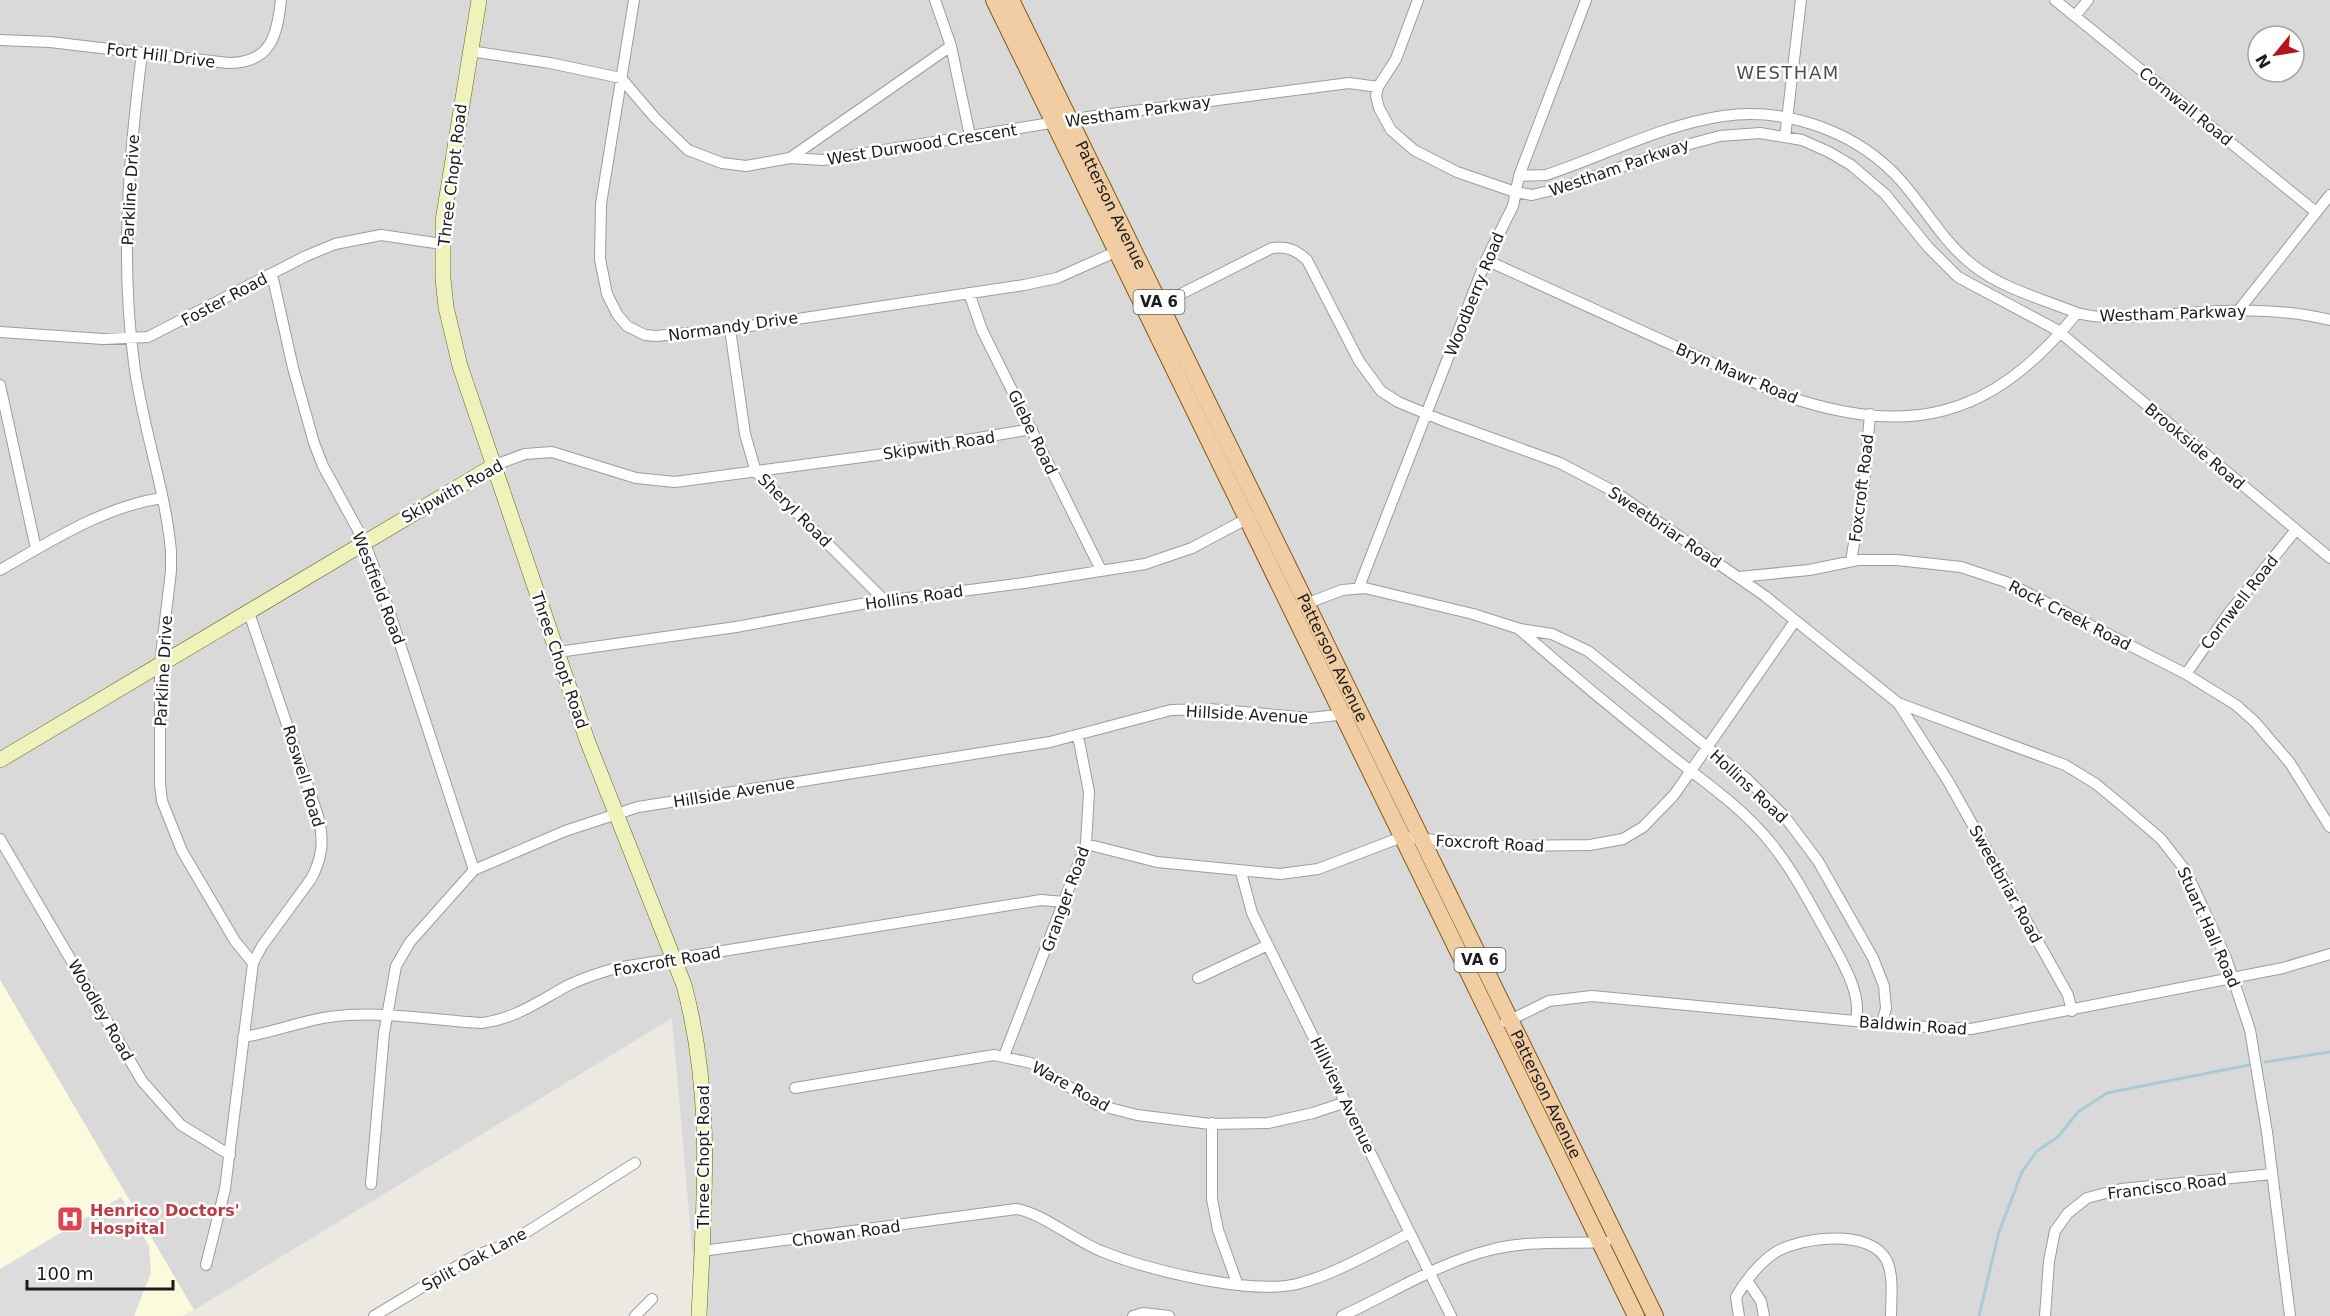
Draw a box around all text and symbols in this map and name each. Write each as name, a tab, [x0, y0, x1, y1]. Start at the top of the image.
north arrow	[2246, 24, 2306, 84]
street label: Fort Hill Drive	[105, 39, 216, 72]
text: N	[2252, 51, 2275, 72]
district label: WESTHAM	[1736, 62, 1840, 83]
street label: Cornwall Road	[2135, 63, 2236, 150]
street label: Westham Parkway	[1064, 92, 1212, 131]
street label: Three Chopt Road	[434, 103, 471, 249]
street label: West Durwood Crescent	[826, 120, 1018, 169]
street label: Parkline Drive	[118, 134, 143, 246]
street label: Westham Parkway	[1547, 135, 1692, 200]
street label: Patterson Avenue	[1071, 138, 1150, 272]
street label: Woodberry Road	[1441, 229, 1508, 359]
street label: Foster Road	[178, 269, 270, 330]
road number: VA 6	[1134, 290, 1184, 314]
street label: Westham Parkway	[2099, 301, 2247, 326]
street label: Normandy Drive	[667, 308, 799, 345]
street label: Bryn Mawr Road	[1673, 339, 1801, 408]
street label: Glebe Road	[1004, 387, 1061, 478]
street label: Brookside Road	[2141, 399, 2248, 494]
street label: Skipwith Road	[882, 427, 996, 464]
street label: Foxcroft Road	[1845, 433, 1878, 543]
street label: Skipwith Road	[398, 456, 506, 527]
street label: Sheryl Road	[754, 470, 835, 551]
street label: Sweetbriar Road	[1605, 483, 1725, 572]
street label: Westfield Road	[348, 529, 409, 647]
street label: Cornwell Road	[2197, 551, 2282, 653]
street label: Rock Creek Road	[2005, 576, 2134, 655]
street label: Hollins Road	[864, 581, 964, 614]
street label: Three Chopt Road	[527, 588, 592, 731]
street label: Patterson Avenue	[1293, 590, 1372, 725]
street label: Parkline Drive	[151, 615, 176, 727]
street label: Hillside Avenue	[1185, 702, 1309, 727]
street label: Roswell Road	[279, 723, 328, 829]
street label: Hollins Road	[1706, 746, 1791, 827]
street label: Hillside Avenue	[672, 774, 796, 811]
street label: Sweetbriar Road	[1965, 822, 2046, 947]
street label: Foxcroft Road	[1435, 831, 1545, 856]
street label: Granger Road	[1038, 844, 1093, 954]
street label: Stuart Hall Road	[2173, 864, 2244, 991]
street label: Foxcroft Road	[612, 943, 722, 980]
road number: VA 6	[1454, 948, 1506, 972]
street label: Woodley Road	[64, 956, 137, 1064]
street label: Baldwin Road	[1858, 1012, 1968, 1039]
street label: Patterson Avenue	[1507, 1027, 1585, 1162]
street label: Hillview Avenue	[1306, 1034, 1379, 1156]
street label: Ware Road	[1029, 1057, 1113, 1116]
street label: Three Chopt Road	[694, 1085, 713, 1230]
street label: Francisco Road	[2106, 1170, 2228, 1203]
place label: Henrico Doctors' Hospital	[90, 1201, 240, 1238]
hospital icon: Henrico Doctors' Hospital	[55, 1204, 85, 1234]
street label: Chowan Road	[791, 1216, 902, 1251]
street label: Split Oak Lane	[419, 1224, 530, 1295]
scale bar	[27, 1253, 172, 1291]
text: 100 m	[36, 1263, 94, 1284]

